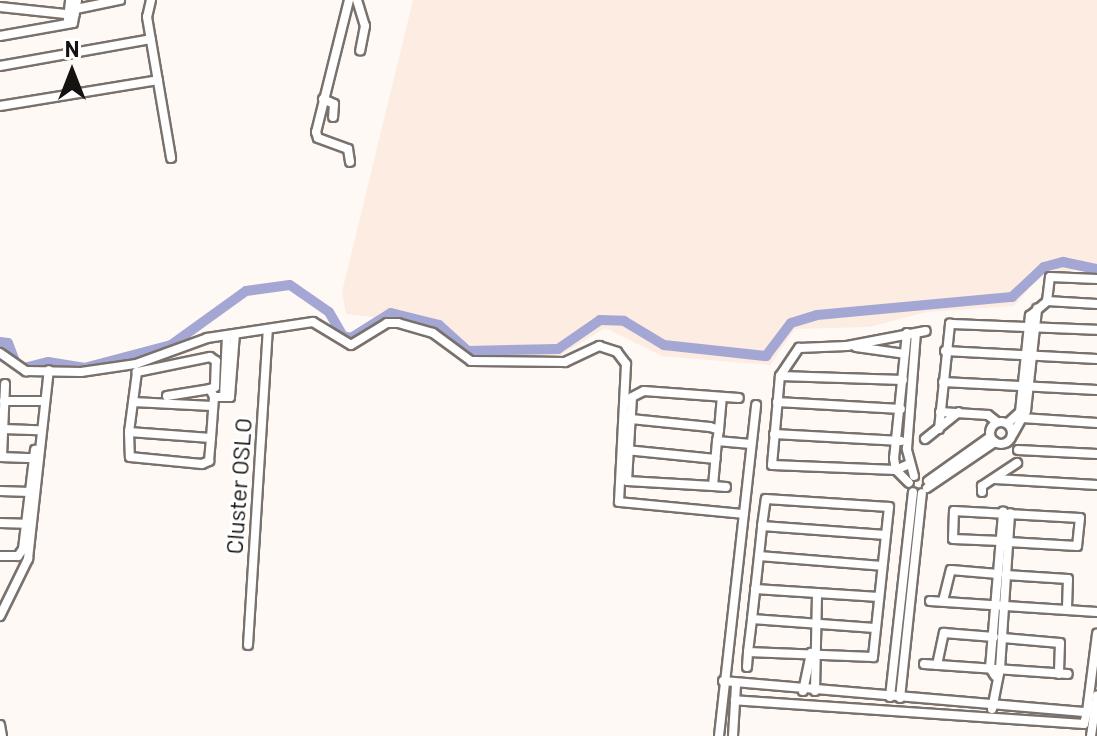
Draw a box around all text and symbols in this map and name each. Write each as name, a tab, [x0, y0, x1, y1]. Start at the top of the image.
north arrow	[32, 32, 112, 112]
text: N	[65, 35, 79, 61]
street label: Cluster OSLO	[219, 417, 257, 555]

